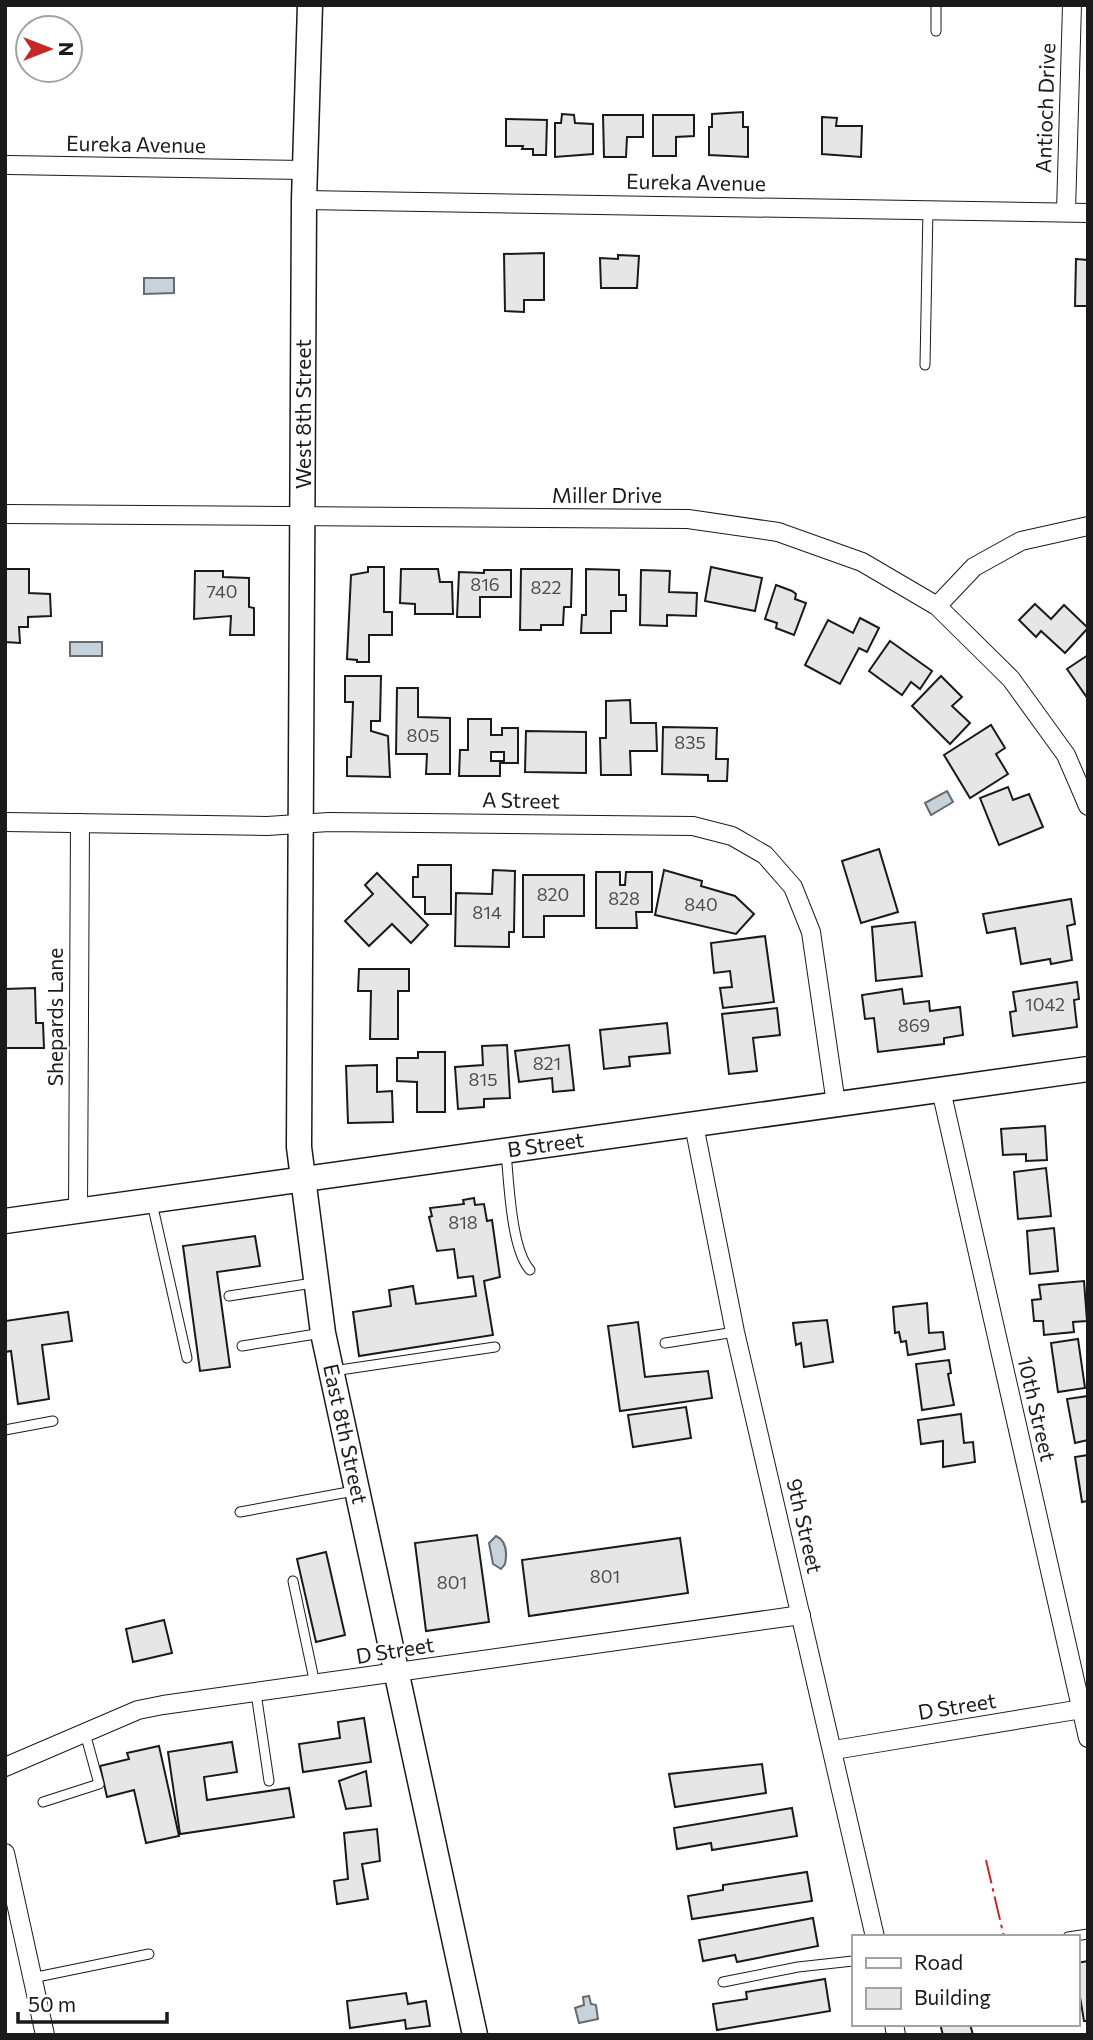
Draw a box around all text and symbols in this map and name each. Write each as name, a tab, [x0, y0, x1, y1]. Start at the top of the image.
north arrow	[14, 14, 84, 84]
text: N	[55, 42, 78, 56]
street label: Antioch Drive	[1030, 42, 1059, 173]
street label: Eureka Avenue	[66, 130, 206, 157]
street label: Eureka Avenue	[626, 168, 766, 195]
street label: West 8th Street	[290, 339, 315, 489]
street label: Miller Drive	[552, 482, 662, 507]
house number: 816	[470, 573, 500, 595]
house number: 822	[531, 576, 561, 598]
house number: 740	[207, 580, 237, 602]
house number: 805	[406, 724, 440, 746]
house number: 835	[674, 731, 706, 753]
street label: A Street	[482, 786, 560, 813]
house number: 820	[537, 883, 569, 905]
house number: 828	[608, 887, 640, 909]
house number: 840	[684, 893, 718, 915]
house number: 814	[472, 901, 502, 923]
street label: Shepards Lane	[42, 948, 67, 1086]
house number: 1042	[1025, 993, 1065, 1015]
house number: 869	[898, 1014, 930, 1036]
house number: 821	[533, 1052, 561, 1074]
house number: 815	[469, 1068, 497, 1090]
street label: B Street	[506, 1126, 585, 1161]
house number: 818	[448, 1211, 478, 1233]
street label: 10th Street	[1013, 1354, 1062, 1463]
street label: East 8th Street	[319, 1361, 374, 1506]
street label: 9th Street	[782, 1476, 829, 1576]
house number: 801	[590, 1565, 620, 1587]
house number: 801	[437, 1571, 467, 1593]
street label: D Street	[354, 1631, 436, 1668]
street label: D Street	[916, 1687, 998, 1724]
legend	[852, 1935, 1079, 2026]
text: Road	[914, 1949, 963, 1974]
scale bar	[18, 1980, 166, 2024]
text: Building	[914, 1984, 991, 2009]
text: 50 m	[28, 1991, 76, 2016]

